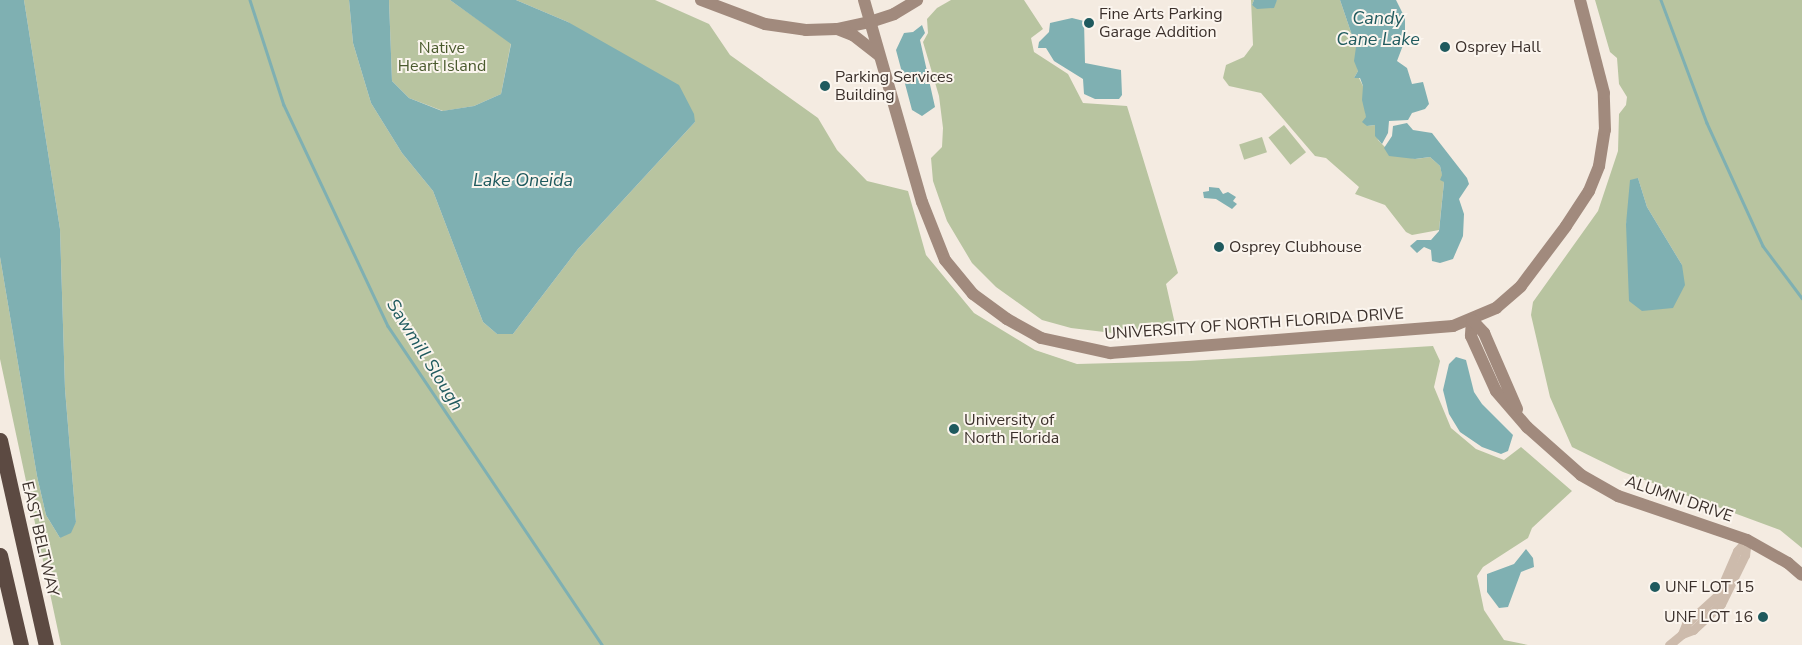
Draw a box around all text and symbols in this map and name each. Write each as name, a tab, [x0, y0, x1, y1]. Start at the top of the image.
place label: Fine Arts Parking Garage Addition	[1099, 4, 1223, 42]
water label: Candy Cane Lake	[1336, 8, 1420, 50]
marker: Fine Arts Parking Garage Addition	[1083, 17, 1095, 29]
place label: Osprey Hall	[1455, 37, 1541, 57]
park label: Native Heart Island	[398, 38, 486, 76]
marker: Osprey Hall	[1439, 41, 1451, 53]
place label: Parking Services Building	[835, 67, 953, 105]
marker: Parking Services Building	[819, 80, 831, 92]
water label: Lake Oneida	[473, 169, 573, 191]
place label: Osprey Clubhouse	[1229, 237, 1362, 257]
marker: Osprey Clubhouse	[1213, 241, 1225, 253]
water label: Sawmill Slough	[382, 295, 468, 415]
street label: UNIVERSITY OF NORTH FLORIDA DRIVE	[1104, 304, 1404, 344]
place label: University of North Florida	[964, 410, 1059, 448]
marker: University of North Florida	[948, 423, 960, 435]
street label: ALUMNI DRIVE	[1623, 472, 1735, 526]
street label: EAST BELTWAY	[17, 480, 63, 598]
place label: UNF LOT 15	[1665, 577, 1754, 597]
marker: UNF LOT 15	[1649, 581, 1661, 593]
place label: UNF LOT 16	[1664, 607, 1753, 627]
marker: UNF LOT 16	[1757, 611, 1769, 623]

